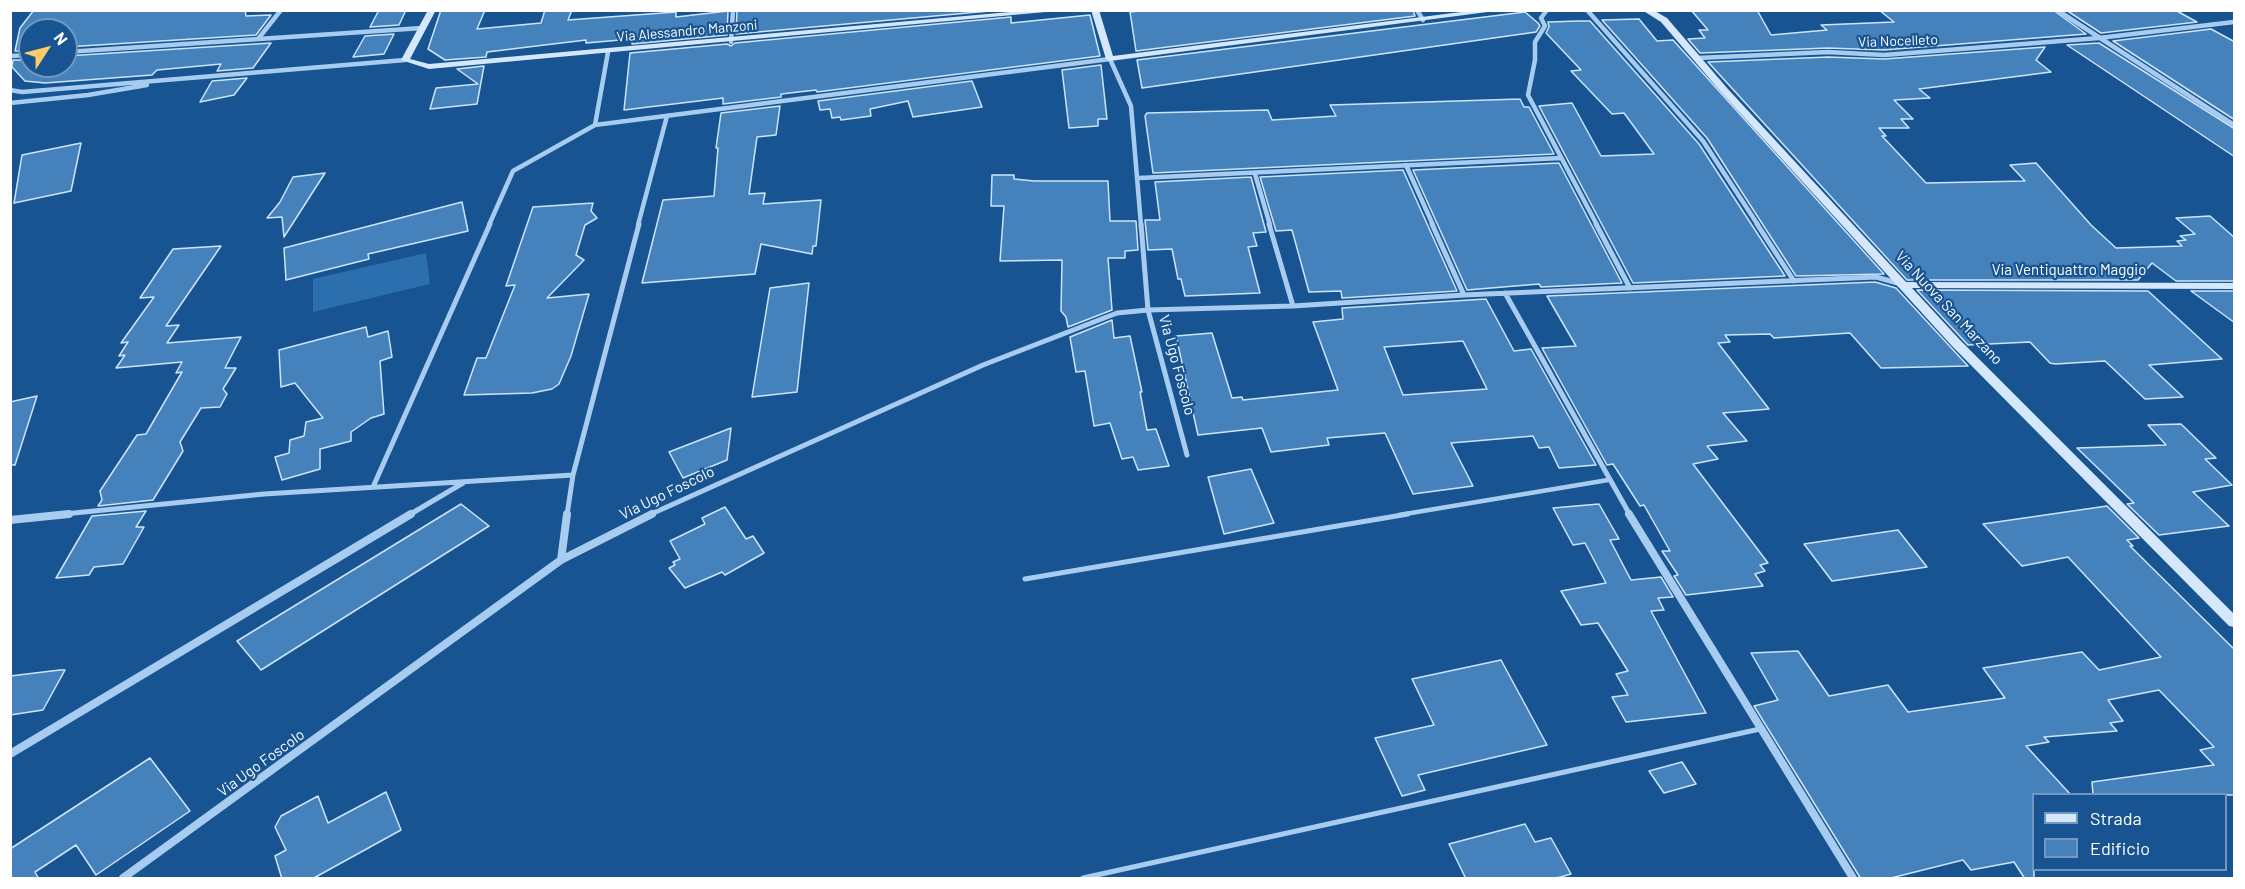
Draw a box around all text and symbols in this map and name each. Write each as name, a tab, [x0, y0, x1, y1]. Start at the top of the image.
street label: Via Alessandro Manzoni	[616, 16, 758, 46]
north arrow	[18, 18, 78, 78]
text: N	[51, 28, 72, 48]
street label: Via Nocelleto	[1858, 31, 1938, 51]
street label: Via Nuova San Marzano	[1892, 247, 2006, 369]
street label: Via Ventiquattro Maggio	[1992, 261, 2146, 279]
street label: Via Ugo Foscolo	[1155, 313, 1199, 417]
street label: Via Ugo Foscolo	[617, 462, 717, 524]
street label: Via Ugo Foscolo	[214, 725, 308, 801]
legend	[2032, 793, 2227, 871]
text: Strada	[2090, 807, 2142, 829]
text: Edificio	[2090, 837, 2150, 859]

